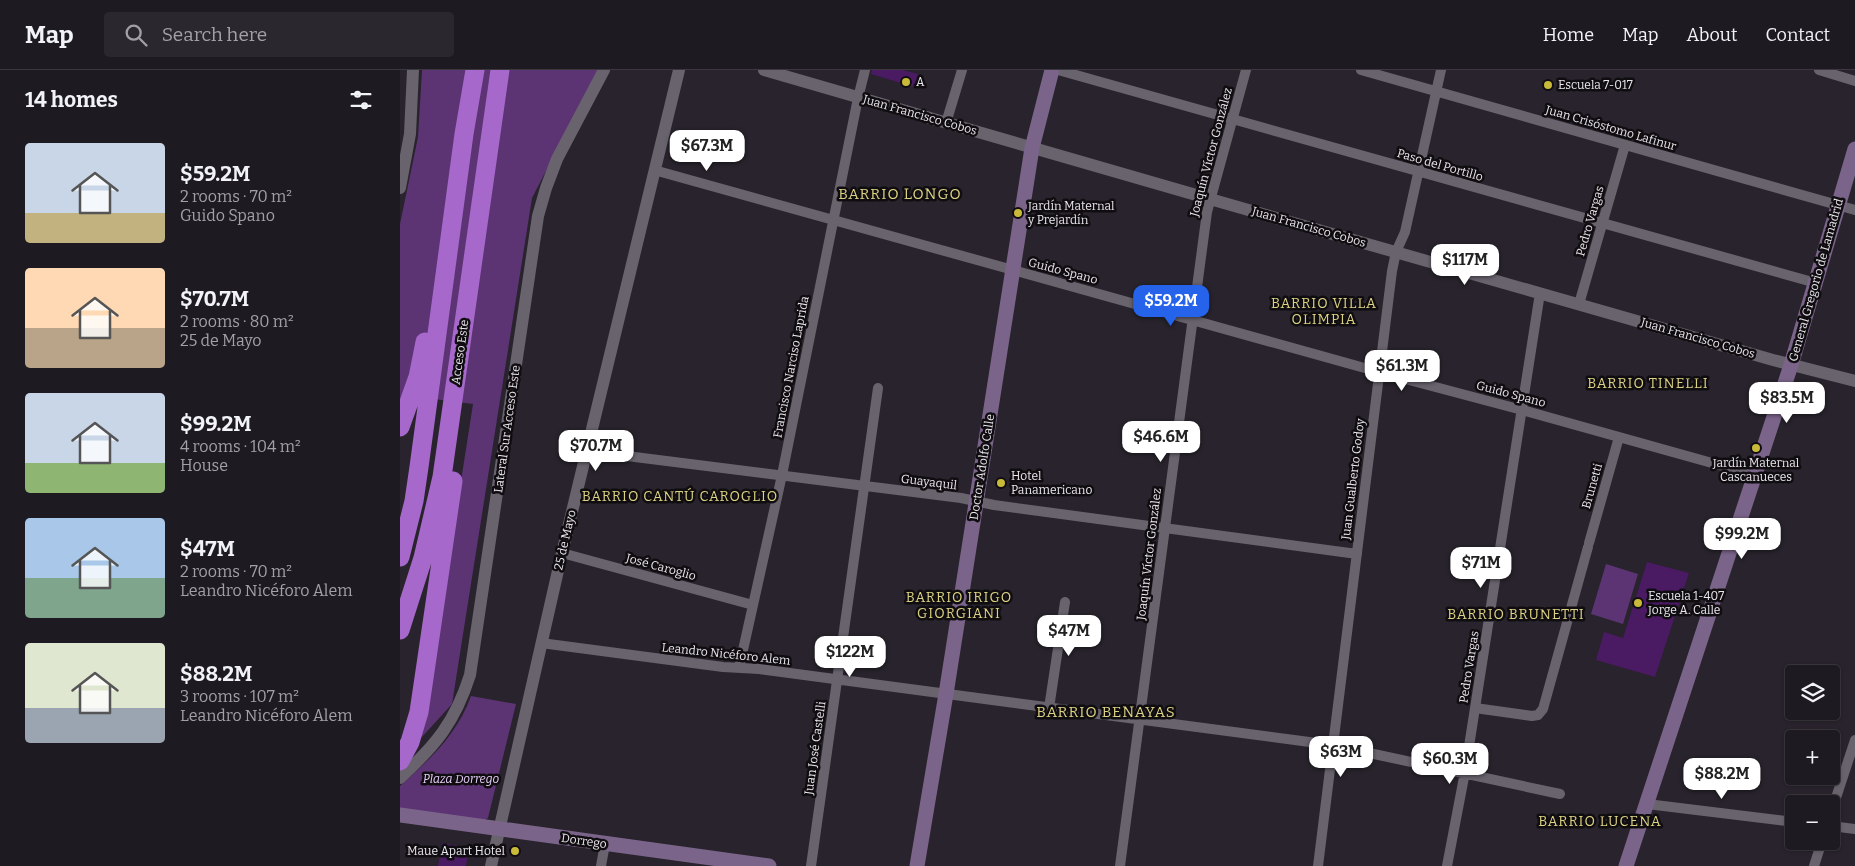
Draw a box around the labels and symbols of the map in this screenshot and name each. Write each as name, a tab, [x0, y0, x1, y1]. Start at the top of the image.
place label: A	[916, 75, 925, 89]
marker: A	[900, 76, 912, 88]
place label: Escuela 7-017	[1558, 78, 1633, 92]
marker: Escuela 7-017	[1542, 79, 1554, 91]
street label: Joaquín Víctor González	[1187, 86, 1235, 219]
street label: Juan Francisco Cobos	[860, 92, 979, 138]
street label: Juan Crisóstomo Lafinur	[1543, 102, 1679, 154]
pin: $67.3M	[666, 129, 748, 172]
street label: Paso del Portillo	[1395, 146, 1485, 184]
street label: Pedro Vargas	[1573, 184, 1607, 258]
district label: BARRIO LONGO	[838, 185, 962, 203]
street label: General Gregorio de Lamadrid	[1786, 197, 1846, 363]
place label: Jardín Maternal y Prejardín	[1027, 199, 1115, 227]
street label: Juan Francisco Cobos	[1249, 204, 1368, 250]
marker: Jardín Maternal y Prejardín	[1012, 207, 1024, 219]
pin: $117M	[1430, 244, 1500, 286]
street label: Guido Spano	[1027, 255, 1099, 287]
pin: $59.2M	[1130, 284, 1212, 327]
street label: Francisco Narciso Laprida	[770, 295, 812, 439]
district label: BARRIO VILLA OLIMPIA	[1271, 295, 1377, 328]
street label: Juan Francisco Cobos	[1638, 315, 1757, 361]
street label: Acceso Este	[449, 319, 471, 385]
pin: $61.3M	[1361, 350, 1443, 392]
street label: Lateral Sur Acceso Este	[491, 364, 523, 494]
district label: BARRIO TINELLI	[1587, 375, 1709, 392]
street label: Guido Spano	[1475, 378, 1547, 410]
pin: $83.5M	[1746, 382, 1828, 424]
street label: Doctor Adolfo Calle	[967, 413, 997, 521]
street label: Juan Gualberto Godoy	[1338, 417, 1367, 541]
pin: $46.6M	[1120, 420, 1202, 463]
pin: $70.7M	[555, 430, 637, 472]
marker: Jardín Maternal Cascanueces	[1750, 442, 1762, 454]
place label: Jardín Maternal Cascanueces	[1712, 456, 1800, 484]
street label: Brunetti	[1579, 461, 1605, 510]
place label: Hotel Panamericano	[1011, 469, 1092, 497]
street label: Guayaquil	[900, 472, 958, 492]
marker: Hotel Panamericano	[995, 477, 1007, 489]
district label: BARRIO CANTÚ CAROGLIO	[582, 487, 778, 505]
street label: Joaquín Víctor González	[1134, 487, 1164, 622]
street label: 25 de Mayo	[551, 509, 579, 571]
pin: $99.2M	[1701, 518, 1783, 560]
pin: $71M	[1451, 546, 1511, 589]
street label: José Caroglio	[624, 551, 698, 583]
district label: BARRIO IRIGO GIORGIANI	[906, 589, 1012, 622]
place label: Escuela 1-407 Jorge A. Calle	[1647, 589, 1724, 617]
marker: Escuela 1-407 Jorge A. Calle	[1632, 597, 1644, 609]
district label: BARRIO BRUNETTI	[1447, 606, 1585, 623]
pin: $47M	[1039, 614, 1099, 657]
street label: Pedro Vargas	[1456, 630, 1482, 704]
pin: $122M	[815, 636, 885, 678]
street label: Leandro Nicéforo Alem	[661, 640, 792, 668]
street label: Juan José Castelli	[801, 700, 829, 797]
district label: BARRIO BENAYAS	[1036, 703, 1176, 721]
pin: $63M	[1311, 736, 1371, 778]
pin: $60.3M	[1409, 742, 1491, 785]
pin: $88.2M	[1681, 758, 1763, 800]
park label: Plaza Dorrego	[423, 772, 499, 786]
district label: BARRIO LUCENA	[1538, 813, 1662, 830]
street label: Dorrego	[560, 831, 608, 851]
place label: Maue Apart Hotel	[407, 844, 506, 858]
marker: Maue Apart Hotel	[509, 845, 521, 857]

